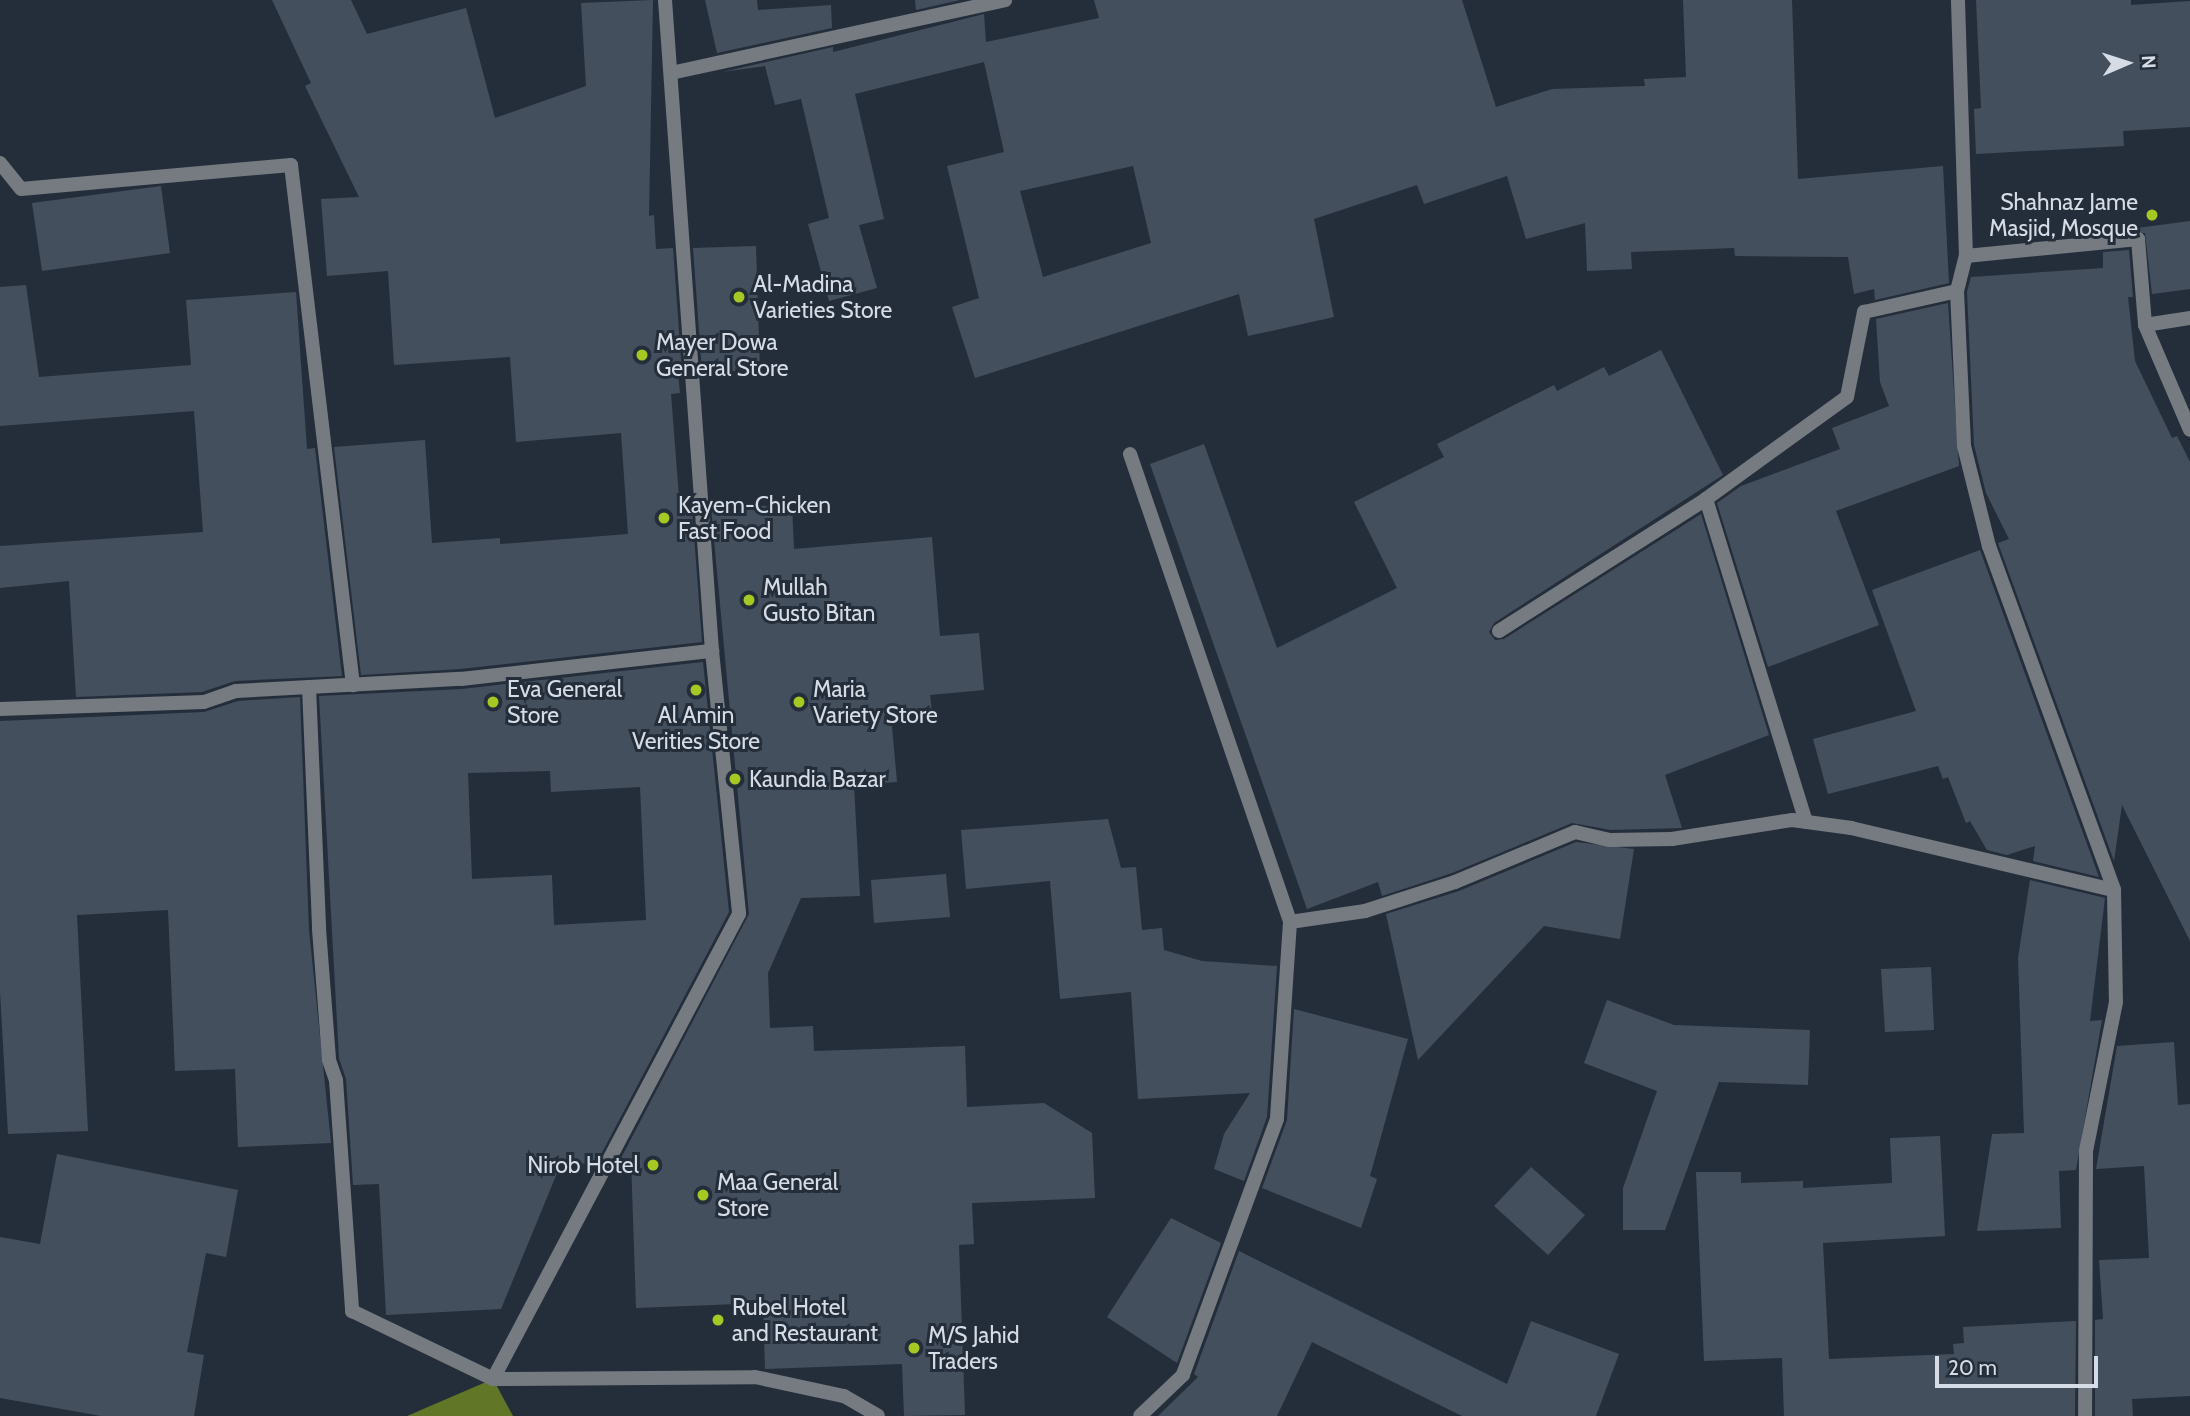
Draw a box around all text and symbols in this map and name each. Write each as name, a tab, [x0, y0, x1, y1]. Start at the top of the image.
north arrow	[2092, 28, 2162, 98]
text: N	[2137, 55, 2160, 69]
place label: Shahnaz Jame Masjid, Mosque	[1989, 188, 2138, 242]
marker: Shahnaz Jame Masjid, Mosque	[2144, 207, 2160, 223]
place label: Al-Madina Varieties Store	[753, 270, 892, 324]
marker: Al-Madina Varieties Store	[731, 289, 747, 305]
place label: Mayer Dowa General Store	[656, 328, 789, 382]
marker: Mayer Dowa General Store	[634, 347, 650, 363]
place label: Kayem-Chicken Fast Food	[678, 491, 831, 545]
marker: Kayem-Chicken Fast Food	[656, 510, 672, 526]
place label: Mullah Gusto Bitan	[763, 573, 875, 627]
marker: Mullah Gusto Bitan	[741, 592, 757, 608]
place label: Eva General Store	[507, 675, 622, 729]
place label: Maria Variety Store	[813, 675, 938, 729]
marker: Al Amin Verities Store	[688, 682, 704, 698]
marker: Eva General Store	[485, 694, 501, 710]
marker: Maria Variety Store	[791, 694, 807, 710]
place label: Al Amin Verities Store	[632, 701, 760, 755]
place label: Kaundia Bazar	[749, 765, 886, 793]
marker: Kaundia Bazar	[727, 771, 743, 787]
place label: Nirob Hotel	[527, 1151, 639, 1179]
marker: Nirob Hotel	[645, 1157, 661, 1173]
place label: Maa General Store	[717, 1168, 838, 1222]
marker: Maa General Store	[695, 1187, 711, 1203]
place label: Rubel Hotel and Restaurant	[732, 1293, 878, 1347]
marker: Rubel Hotel and Restaurant	[710, 1312, 726, 1328]
place label: M/S Jahid Traders	[928, 1321, 1019, 1375]
marker: M/S Jahid Traders	[906, 1340, 922, 1356]
scale bar	[1938, 1342, 2101, 1386]
text: 20 m	[1948, 1355, 1997, 1380]

